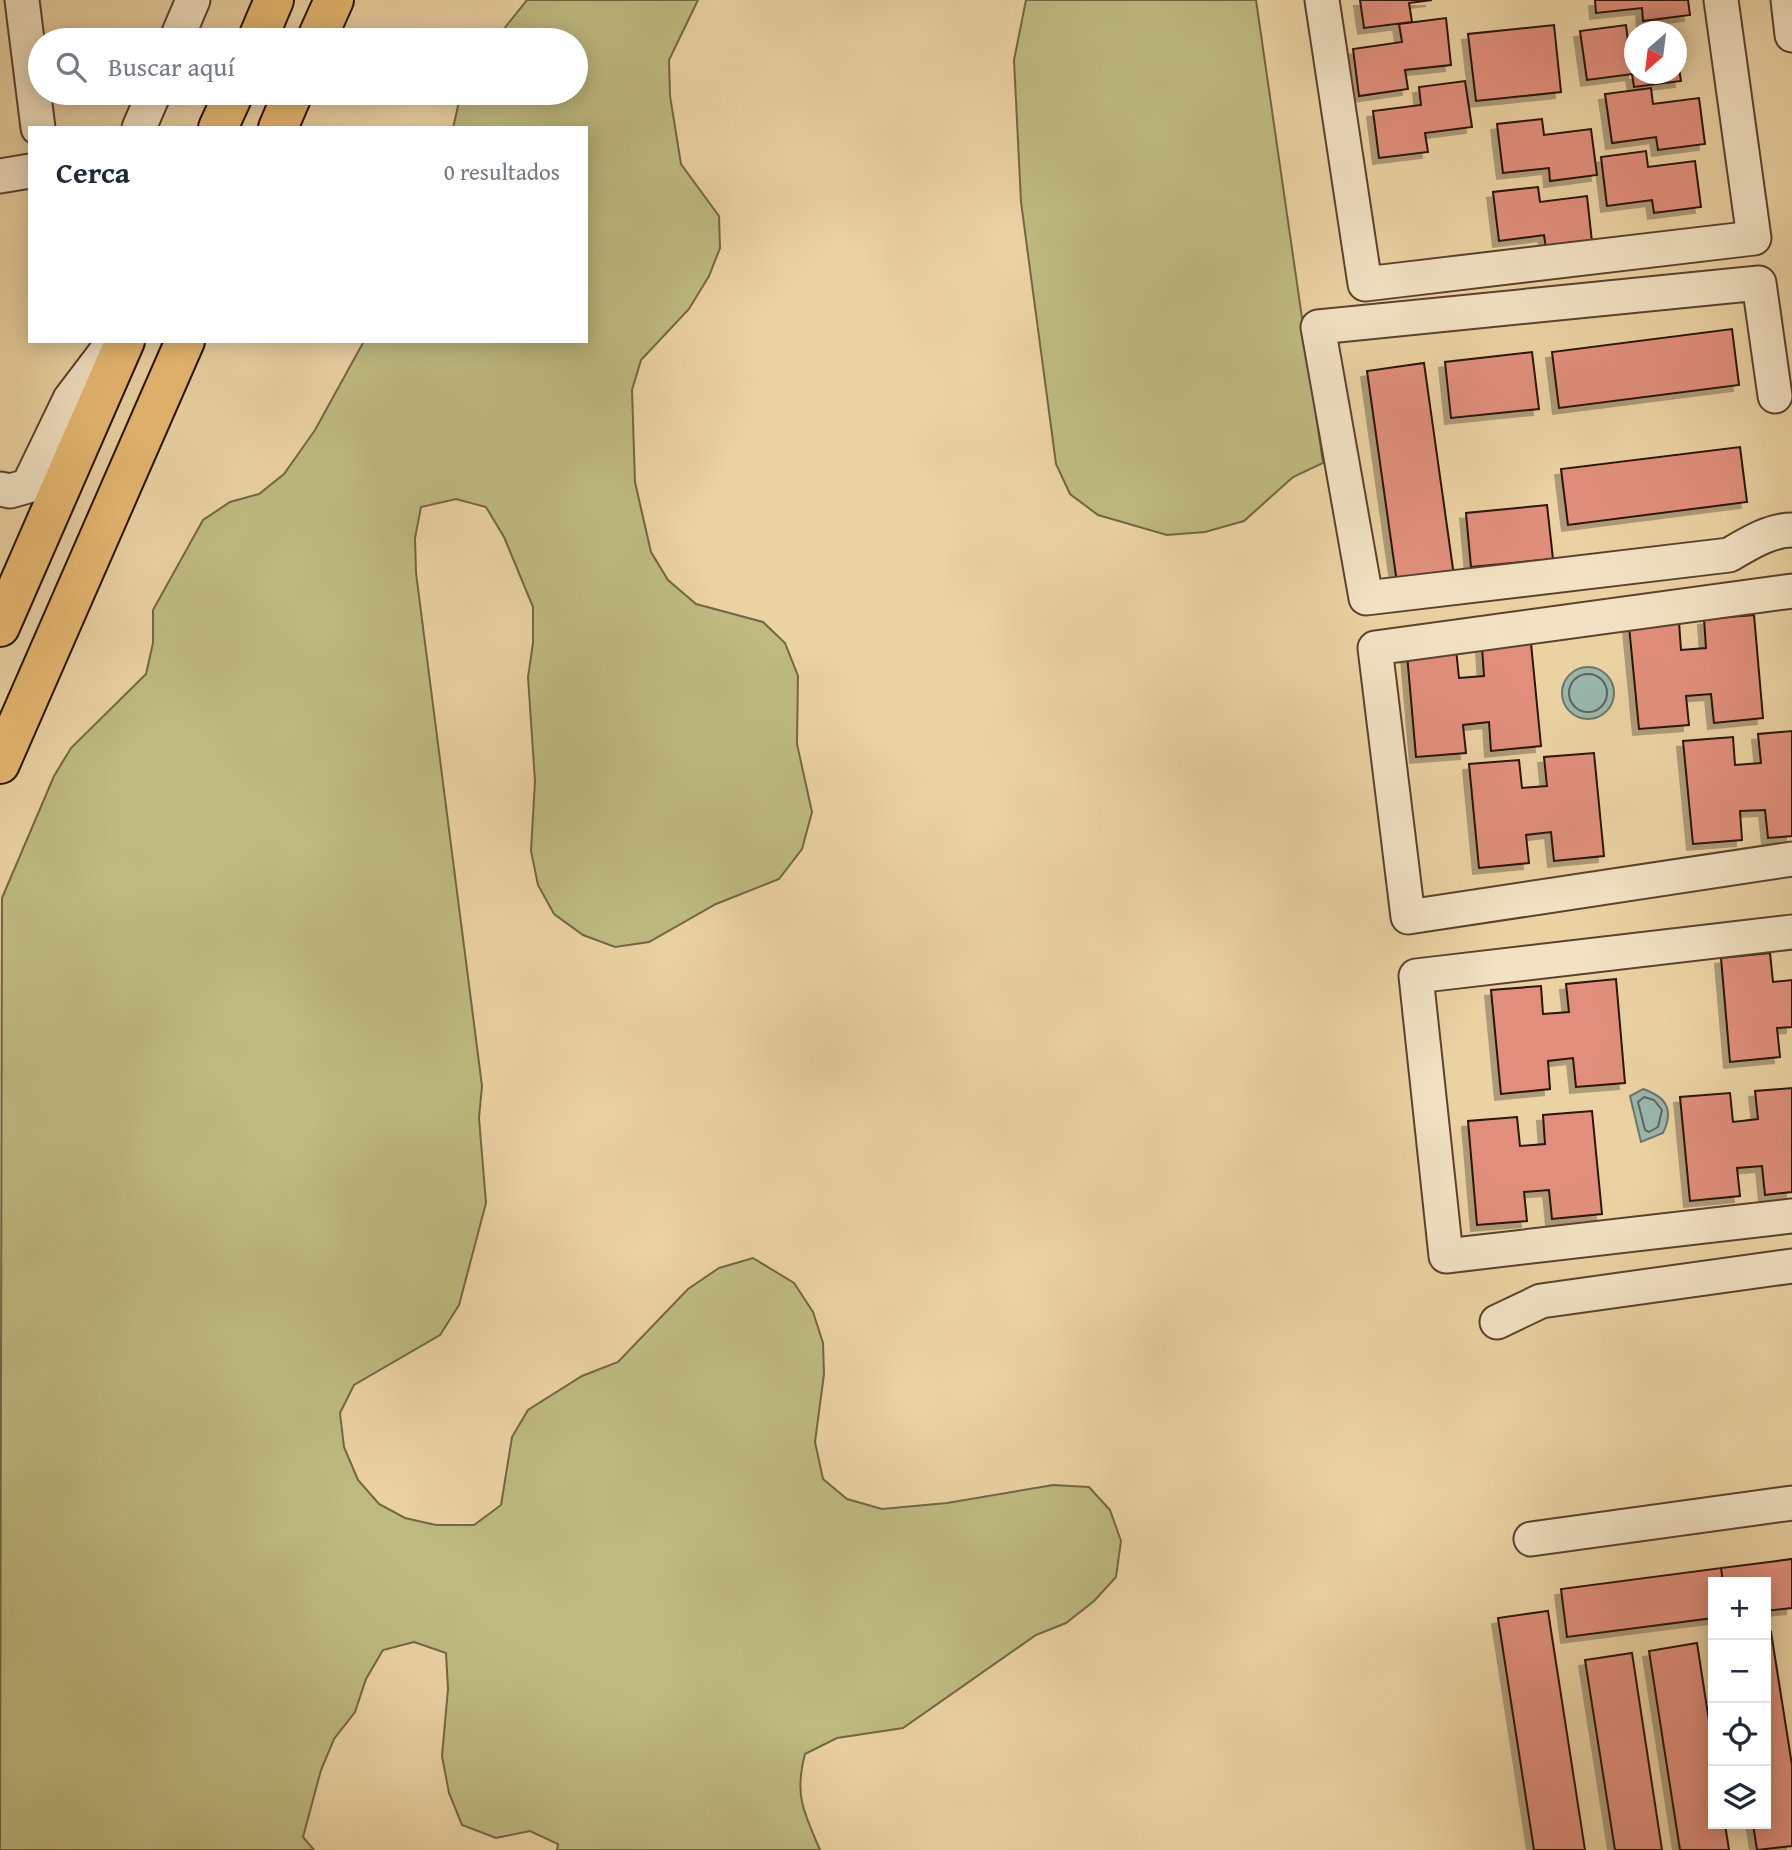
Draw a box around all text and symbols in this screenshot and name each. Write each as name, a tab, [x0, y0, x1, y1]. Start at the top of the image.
north arrow	[1624, 21, 1687, 84]
search box	[28, 28, 588, 105]
text: Buscar aquí	[108, 47, 235, 86]
icon: search	[52, 48, 90, 86]
text: Cerca	[56, 150, 130, 194]
text: 0 resultados	[444, 155, 560, 188]
map controls	[1708, 1577, 1771, 1829]
button: +	[1708, 1577, 1771, 1640]
button: −	[1708, 1640, 1771, 1703]
button: locate	[1708, 1703, 1771, 1766]
button: layers	[1708, 1766, 1771, 1829]

